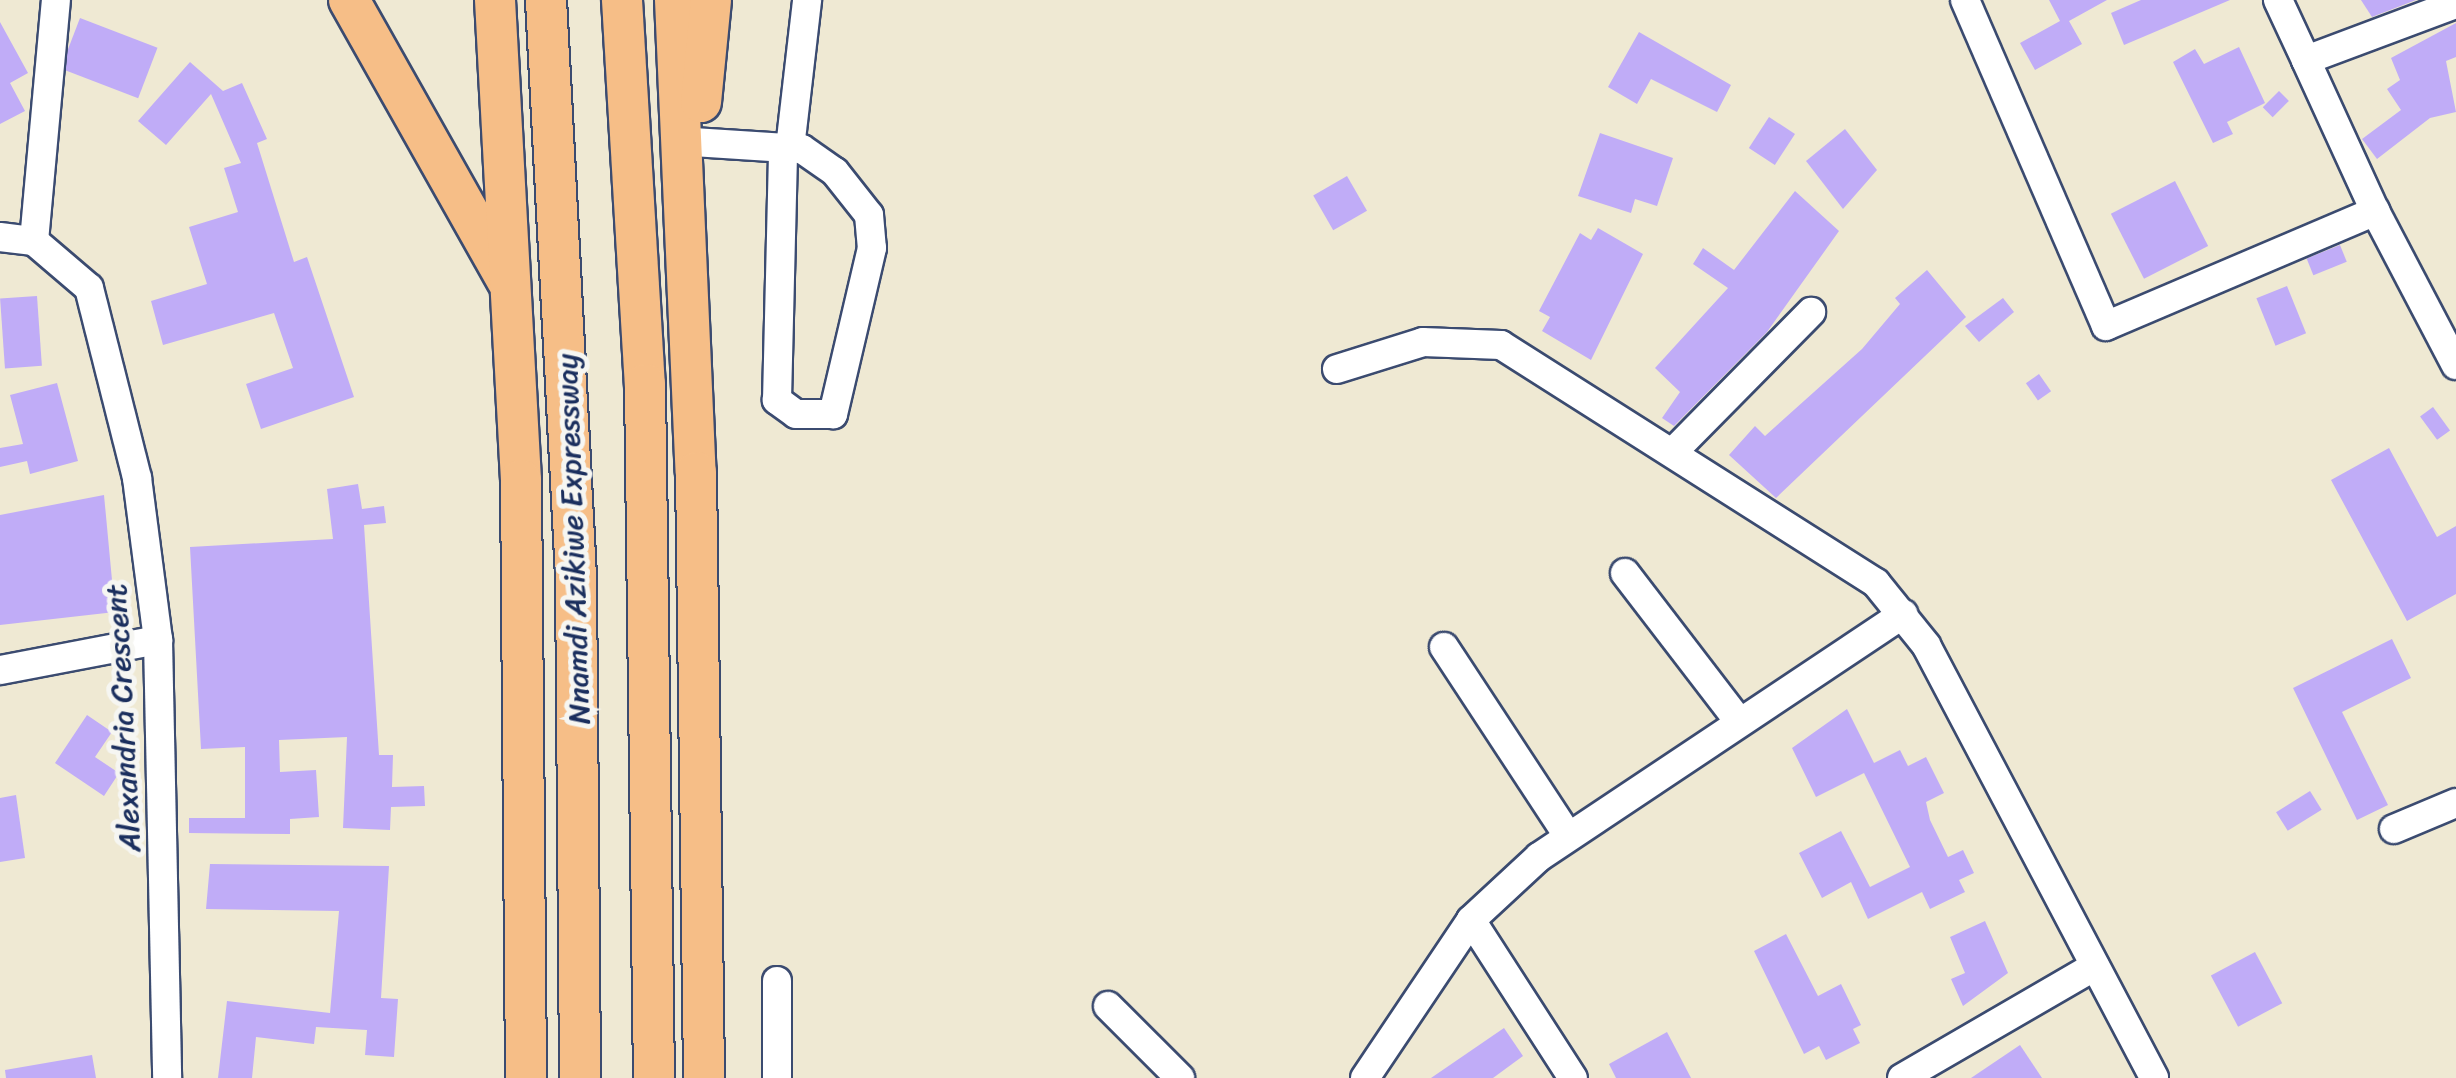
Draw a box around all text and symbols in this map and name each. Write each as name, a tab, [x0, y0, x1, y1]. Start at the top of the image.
street label: Nnamdi Azikiwe Expressway	[549, 353, 597, 725]
street label: Alexandria Crescent	[98, 582, 148, 854]

